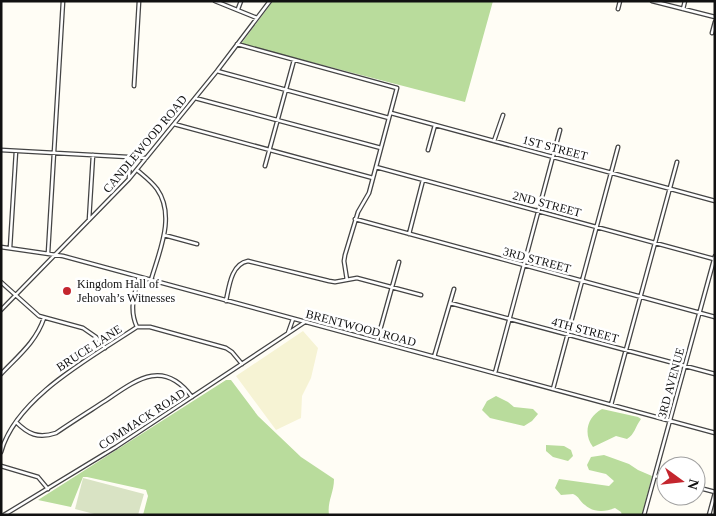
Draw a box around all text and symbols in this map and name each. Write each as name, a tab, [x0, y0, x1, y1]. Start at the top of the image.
street label: CANDLEWOOD ROAD	[100, 92, 190, 196]
street label: 1ST STREET	[521, 133, 590, 164]
street label: 2ND STREET	[511, 188, 583, 220]
street label: 3RD STREET	[502, 244, 573, 276]
place label: Kingdom Hall of Jehovah’s Witnesses	[77, 277, 176, 305]
marker: Kingdom Hall of Jehovah’s Witnesses	[61, 285, 73, 297]
street label: BRENTWOOD ROAD	[304, 307, 418, 350]
street label: 4TH STREET	[550, 314, 621, 346]
street label: BRUCE LANE	[54, 322, 124, 374]
street label: 3RD AVENUE	[655, 346, 687, 420]
street label: COMMACK ROAD	[96, 386, 188, 452]
north arrow	[656, 456, 706, 506]
text: N	[685, 477, 702, 491]

